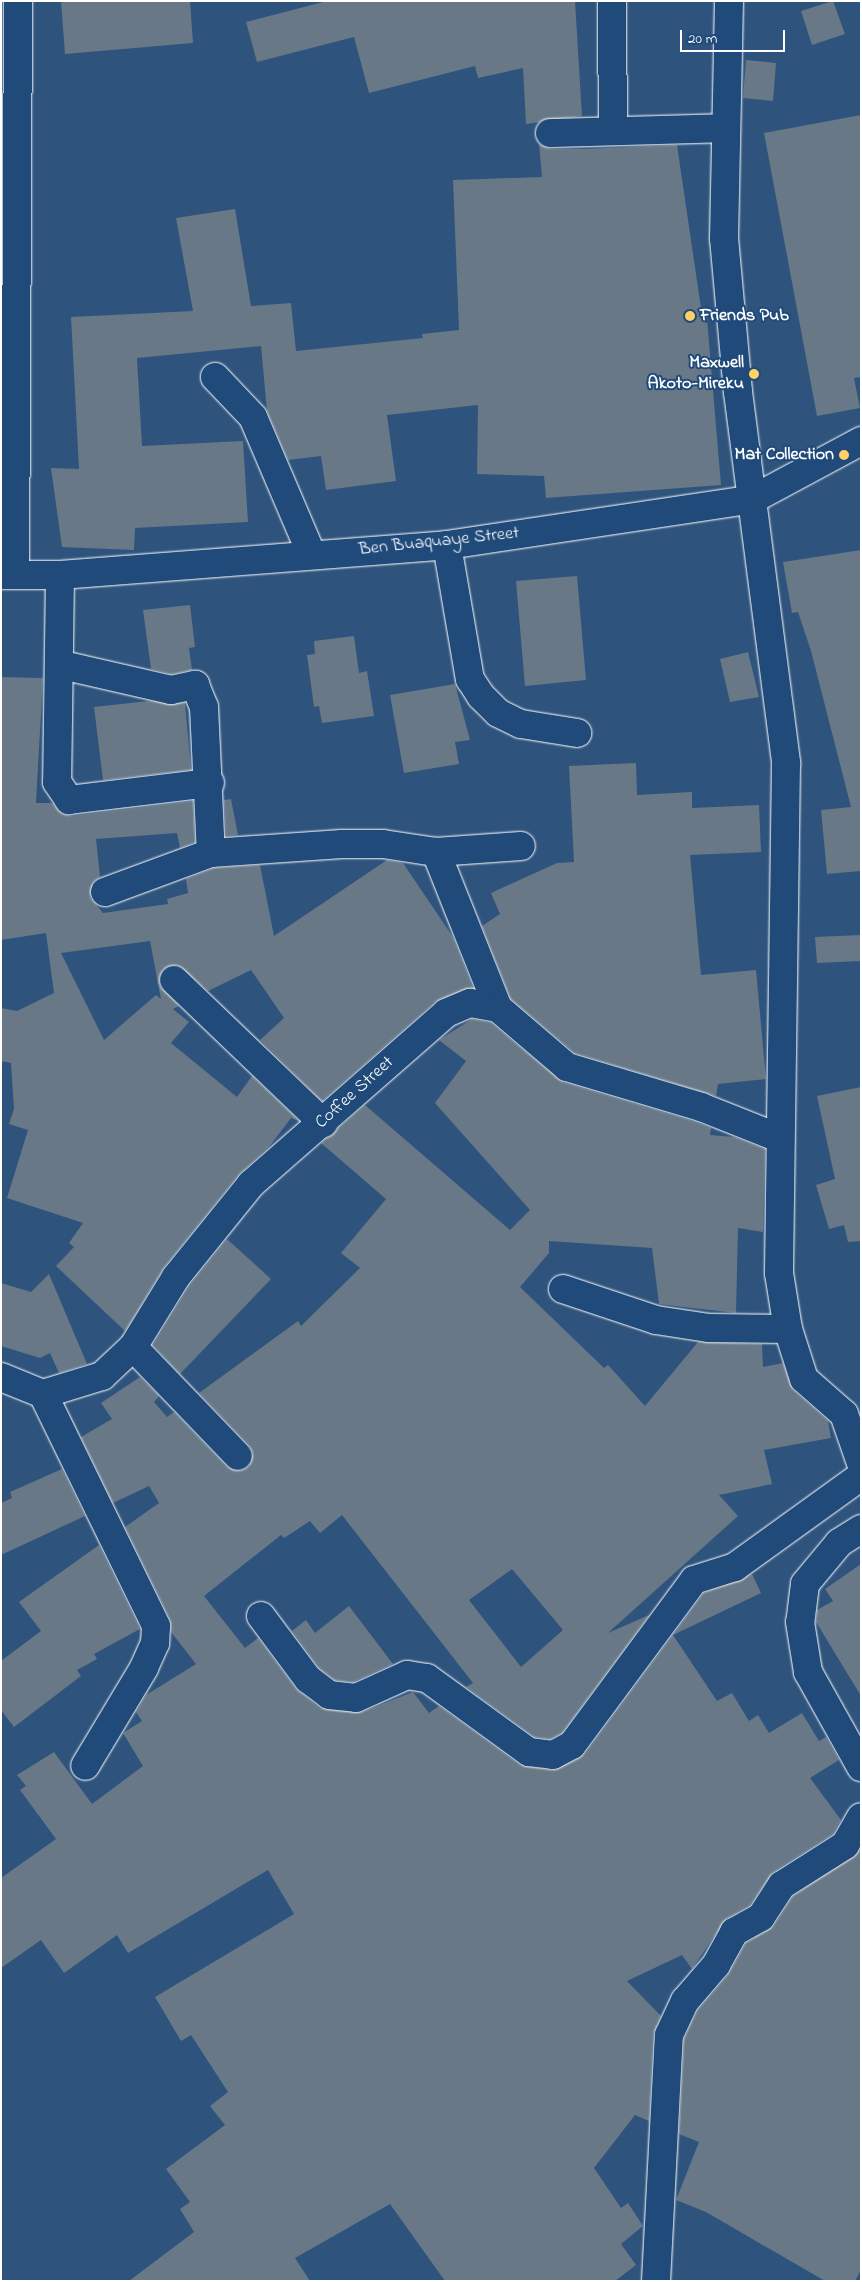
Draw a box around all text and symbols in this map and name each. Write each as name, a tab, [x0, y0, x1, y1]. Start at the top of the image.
scale bar	[682, 20, 787, 52]
text: 20 m	[688, 28, 717, 50]
place label: Friends Pub	[700, 305, 789, 327]
marker: Friends Pub	[684, 310, 696, 322]
place label: Maxwell Akoto-Mireku	[648, 353, 744, 396]
marker: Maxwell Akoto-Mireku	[748, 368, 760, 380]
place label: Mat Collection	[734, 444, 834, 466]
marker: Mat Collection	[838, 449, 850, 461]
street label: Ben Buaquaye Street	[358, 523, 520, 561]
street label: Coffee Street	[311, 1052, 399, 1134]

